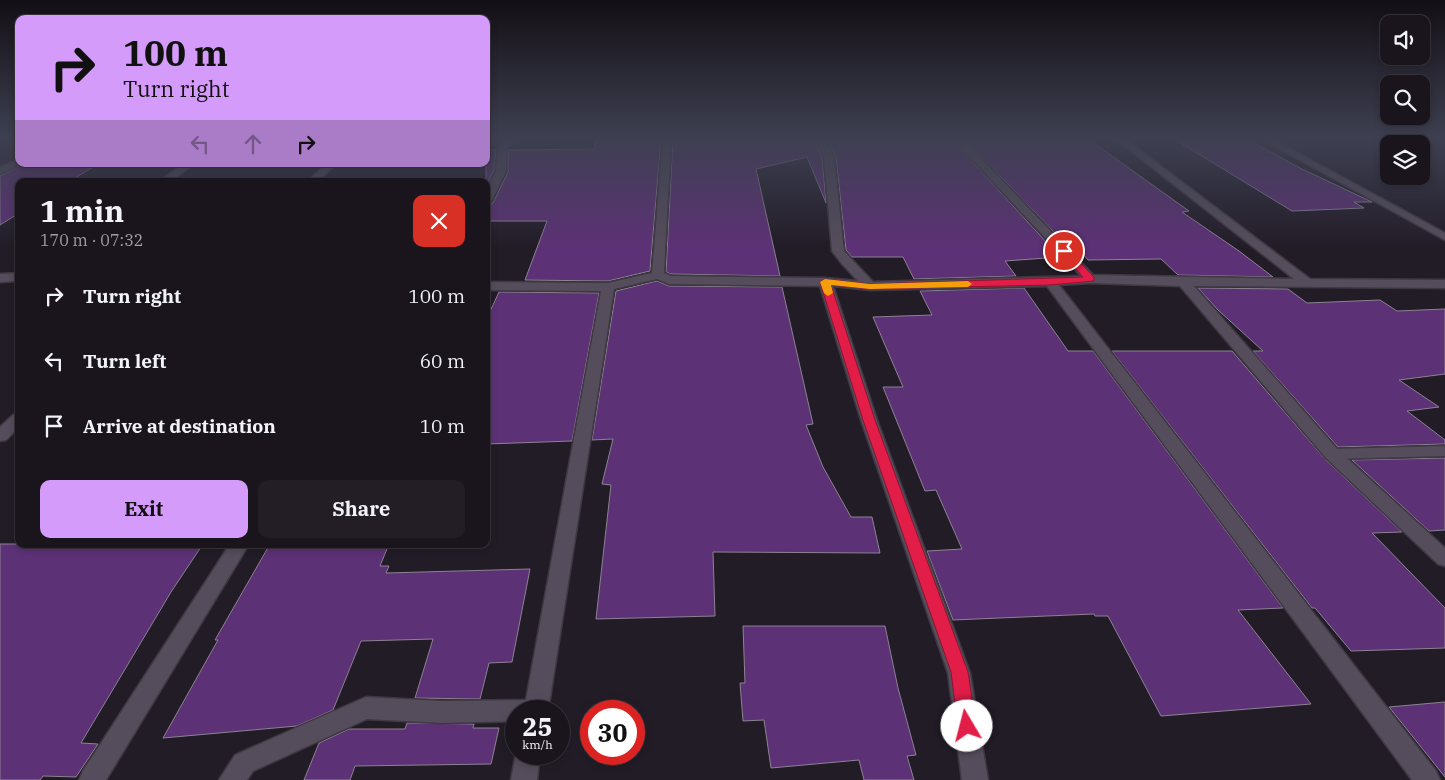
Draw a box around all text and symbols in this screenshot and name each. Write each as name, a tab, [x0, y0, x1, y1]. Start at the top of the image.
map controls	[1380, 15, 1430, 185]
button: sound	[1380, 15, 1430, 65]
text: 100 m	[123, 30, 228, 76]
icon: right	[40, 35, 105, 100]
text: Turn right	[123, 74, 230, 103]
button: search	[1380, 75, 1430, 125]
icon: left	[186, 130, 214, 158]
icon: ahead	[239, 130, 267, 158]
icon: right	[292, 130, 320, 158]
button: layers	[1380, 135, 1430, 185]
text: 1 min	[40, 191, 124, 230]
button: close	[413, 195, 465, 247]
text: 170 m · 07:32	[40, 230, 143, 250]
pin	[1043, 230, 1085, 272]
icon: arrive	[1050, 237, 1078, 265]
icon: right	[40, 282, 68, 310]
text: Turn right	[83, 284, 181, 308]
text: 100 m	[408, 284, 465, 308]
icon: left	[40, 347, 68, 375]
text: Turn left	[83, 349, 166, 373]
text: 60 m	[420, 349, 465, 373]
icon: arrive	[40, 412, 68, 440]
text: Arrive at destination	[83, 414, 276, 438]
text: 10 m	[420, 414, 465, 438]
button: Exit	[40, 480, 248, 538]
button: Share	[258, 480, 465, 538]
position arrow	[940, 699, 992, 751]
speed limit sign: 30	[580, 700, 645, 765]
text: 25	[522, 710, 553, 743]
text: km/h	[522, 737, 553, 752]

